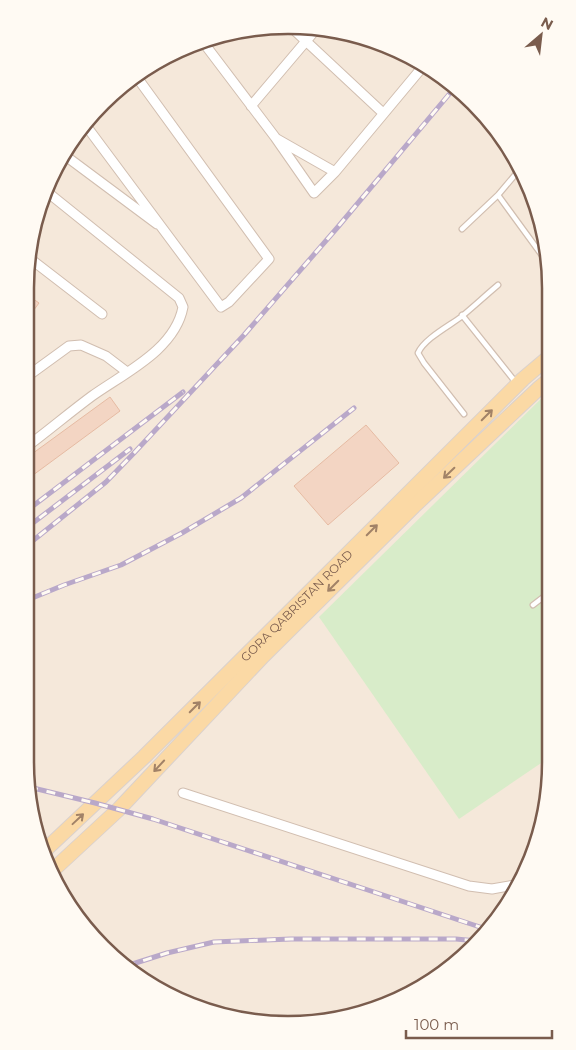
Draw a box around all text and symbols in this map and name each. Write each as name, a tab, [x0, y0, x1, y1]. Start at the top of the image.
north arrow	[516, 10, 566, 60]
text: N	[538, 13, 556, 34]
one-way arrow	[481, 409, 493, 421]
one-way arrow	[443, 467, 456, 479]
one-way arrow	[365, 524, 378, 536]
street label: GORA QABRISTAN ROAD	[237, 546, 355, 664]
one-way arrow	[327, 580, 339, 593]
one-way arrow	[189, 700, 201, 713]
one-way arrow	[153, 760, 165, 773]
one-way arrow	[71, 813, 84, 825]
scale bar	[406, 1008, 552, 1040]
text: 100 m	[414, 1015, 459, 1034]

